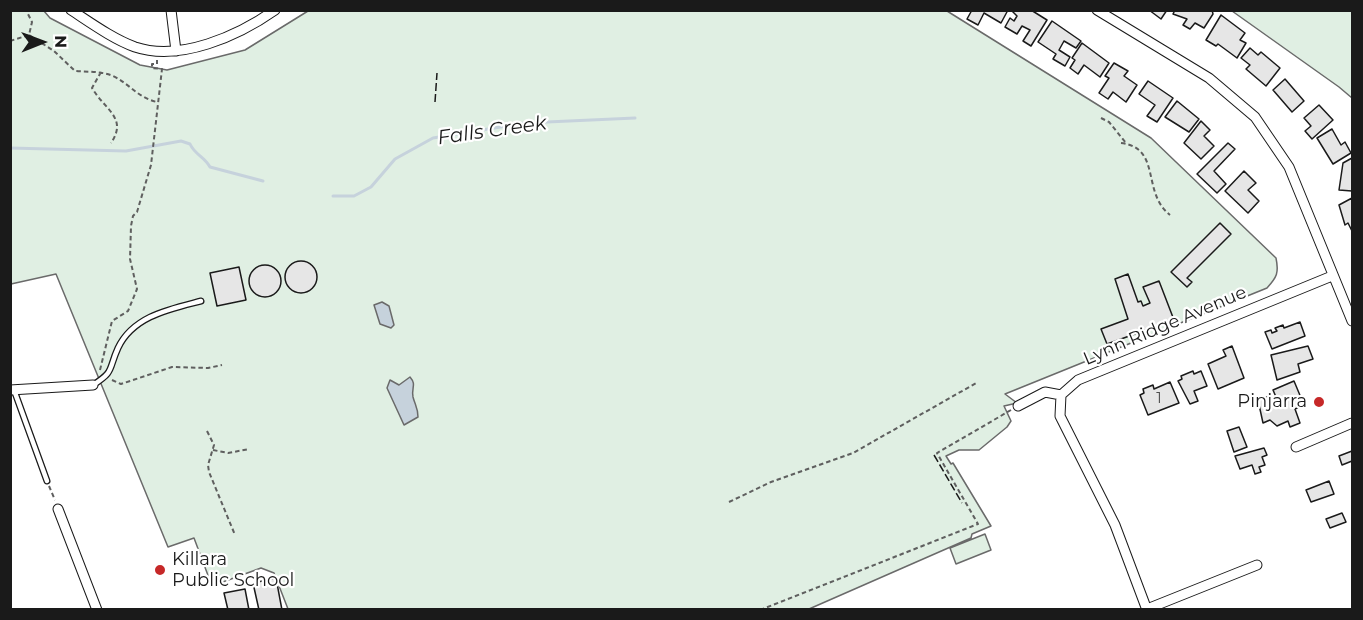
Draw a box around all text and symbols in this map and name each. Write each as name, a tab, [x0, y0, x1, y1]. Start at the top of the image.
north arrow	[12, 12, 72, 72]
text: N	[51, 35, 70, 48]
water label: Falls Creek	[436, 111, 548, 151]
street label: Lynn Ridge Avenue	[1080, 282, 1250, 370]
house number: 1	[1156, 390, 1162, 408]
place label: Pinjarra	[1237, 391, 1307, 413]
marker: Pinjarra	[1312, 395, 1326, 409]
place label: Killara Public School	[172, 549, 294, 592]
marker: Killara Public School	[153, 563, 167, 577]

